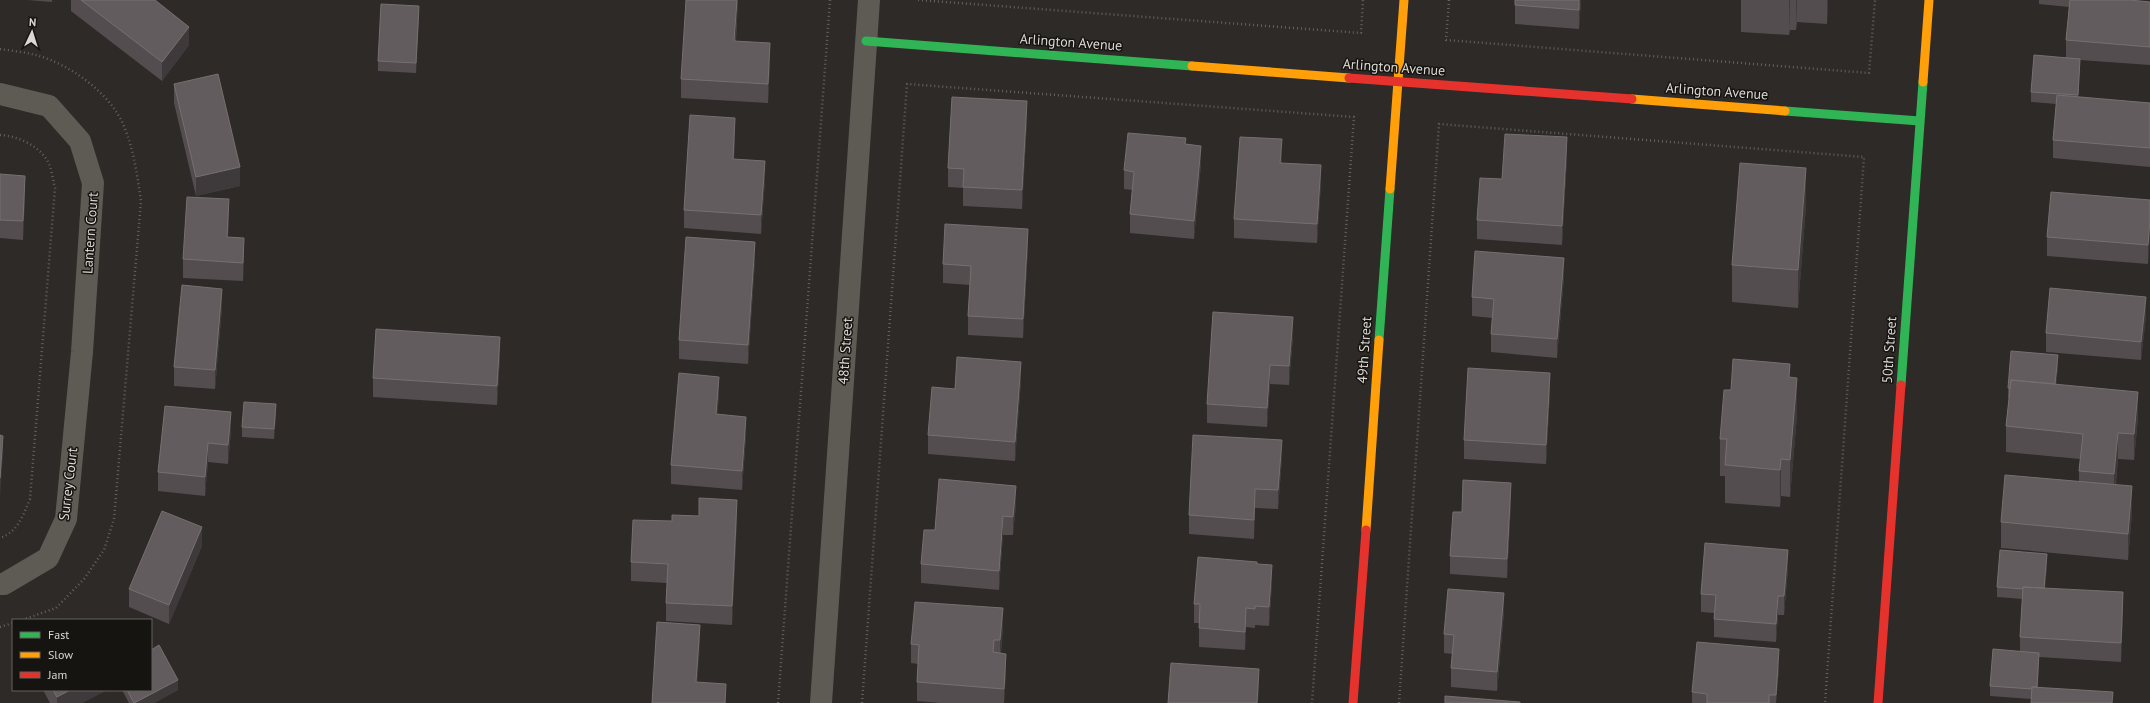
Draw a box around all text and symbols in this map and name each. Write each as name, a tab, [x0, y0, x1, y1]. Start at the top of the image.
north arrow	[12, 12, 52, 52]
text: N	[29, 15, 37, 29]
street label: Arlington Avenue	[1019, 29, 1123, 55]
street label: Arlington Avenue	[1342, 54, 1446, 80]
street label: Arlington Avenue	[1665, 78, 1769, 104]
street label: Lantern Court	[78, 191, 102, 274]
street label: 49th Street	[1353, 316, 1375, 384]
street label: 50th Street	[1878, 316, 1900, 384]
street label: 48th Street	[834, 317, 856, 385]
street label: Surrey Court	[55, 446, 81, 522]
legend	[12, 619, 152, 691]
text: Fast	[48, 627, 69, 642]
text: Slow	[48, 647, 73, 662]
text: Jam	[47, 667, 67, 682]

